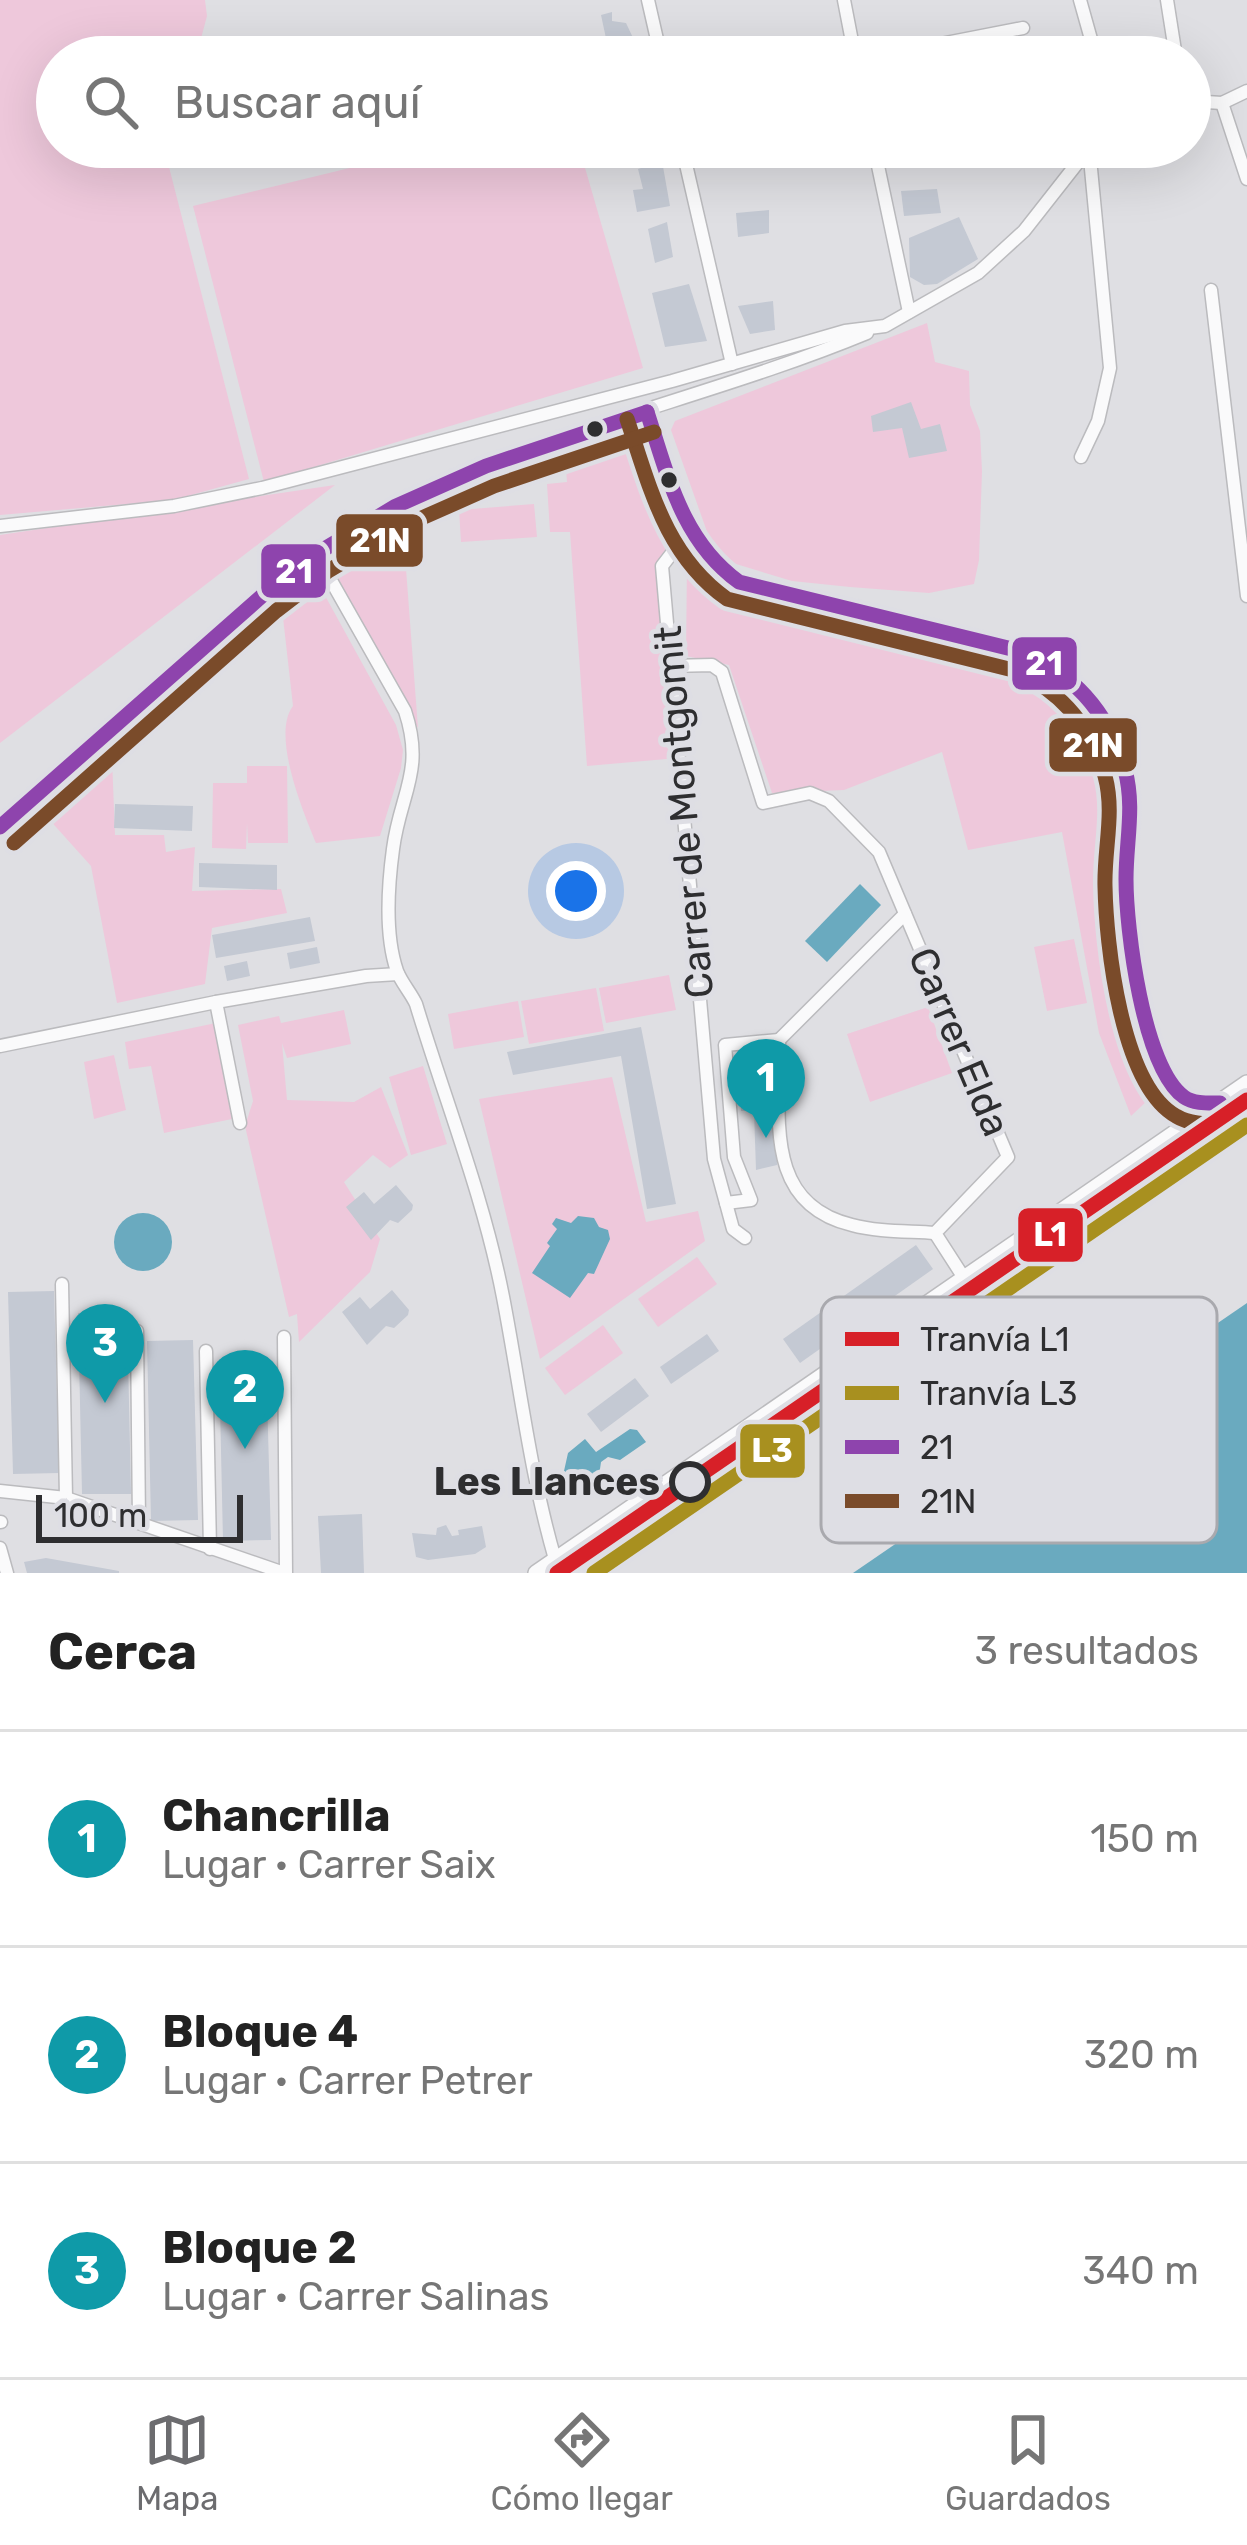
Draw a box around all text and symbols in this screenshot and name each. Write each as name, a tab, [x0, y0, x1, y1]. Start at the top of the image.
search box	[36, 36, 1211, 168]
icon: search	[78, 69, 144, 135]
text: Buscar aquí	[174, 76, 421, 129]
unlabelled marker	[584, 418, 606, 440]
unlabelled marker	[658, 469, 680, 491]
line badge: 21N	[334, 512, 425, 569]
text: 21N	[349, 521, 411, 560]
line badge: 21	[259, 542, 328, 600]
text: 21	[275, 552, 313, 591]
street label: Carrer de Montgomit	[645, 624, 723, 1000]
line badge: 21	[1010, 635, 1079, 692]
text: 21	[1025, 644, 1063, 683]
line badge: 21N	[1047, 716, 1139, 774]
text: 21N	[1062, 726, 1124, 765]
your location	[546, 861, 606, 921]
street label: Carrer Elda	[899, 941, 1019, 1143]
pin: 1	[727, 1039, 805, 1138]
line badge: L1	[1016, 1206, 1085, 1264]
text: L1	[1033, 1215, 1067, 1254]
legend	[821, 1297, 1217, 1543]
pin: 3	[66, 1304, 144, 1403]
text: Tranvía L1	[920, 1320, 1069, 1359]
pin: 2	[206, 1350, 284, 1449]
text: Tranvía L3	[920, 1374, 1077, 1413]
line badge: L3	[738, 1422, 807, 1480]
text: 21	[920, 1428, 954, 1467]
text: L3	[751, 1431, 793, 1470]
place label: Les Llances	[434, 1459, 660, 1505]
marker: Les Llances	[671, 1463, 709, 1501]
text: 21N	[920, 1482, 976, 1521]
scale bar	[36, 1489, 243, 1542]
text: 100 m	[54, 1496, 147, 1535]
text: Cerca	[48, 1621, 197, 1682]
text: 3 resultados	[975, 1628, 1199, 1674]
text: Chancrilla	[162, 1789, 390, 1842]
text: 1	[77, 1816, 97, 1862]
text: 150 m	[1090, 1816, 1199, 1862]
text: Lugar · Carrer Saix	[162, 1842, 496, 1888]
text: Bloque 4	[162, 2005, 358, 2058]
text: 2	[74, 2032, 100, 2078]
text: 320 m	[1084, 2032, 1199, 2078]
text: Lugar · Carrer Petrer	[162, 2058, 532, 2104]
text: Bloque 2	[162, 2221, 357, 2274]
text: 3	[74, 2248, 100, 2294]
text: 340 m	[1082, 2248, 1199, 2294]
text: Lugar · Carrer Salinas	[162, 2274, 549, 2320]
tab: Mapa	[136, 2407, 218, 2518]
tab: Cómo llegar	[491, 2407, 673, 2518]
tab: Guardados	[945, 2407, 1111, 2518]

